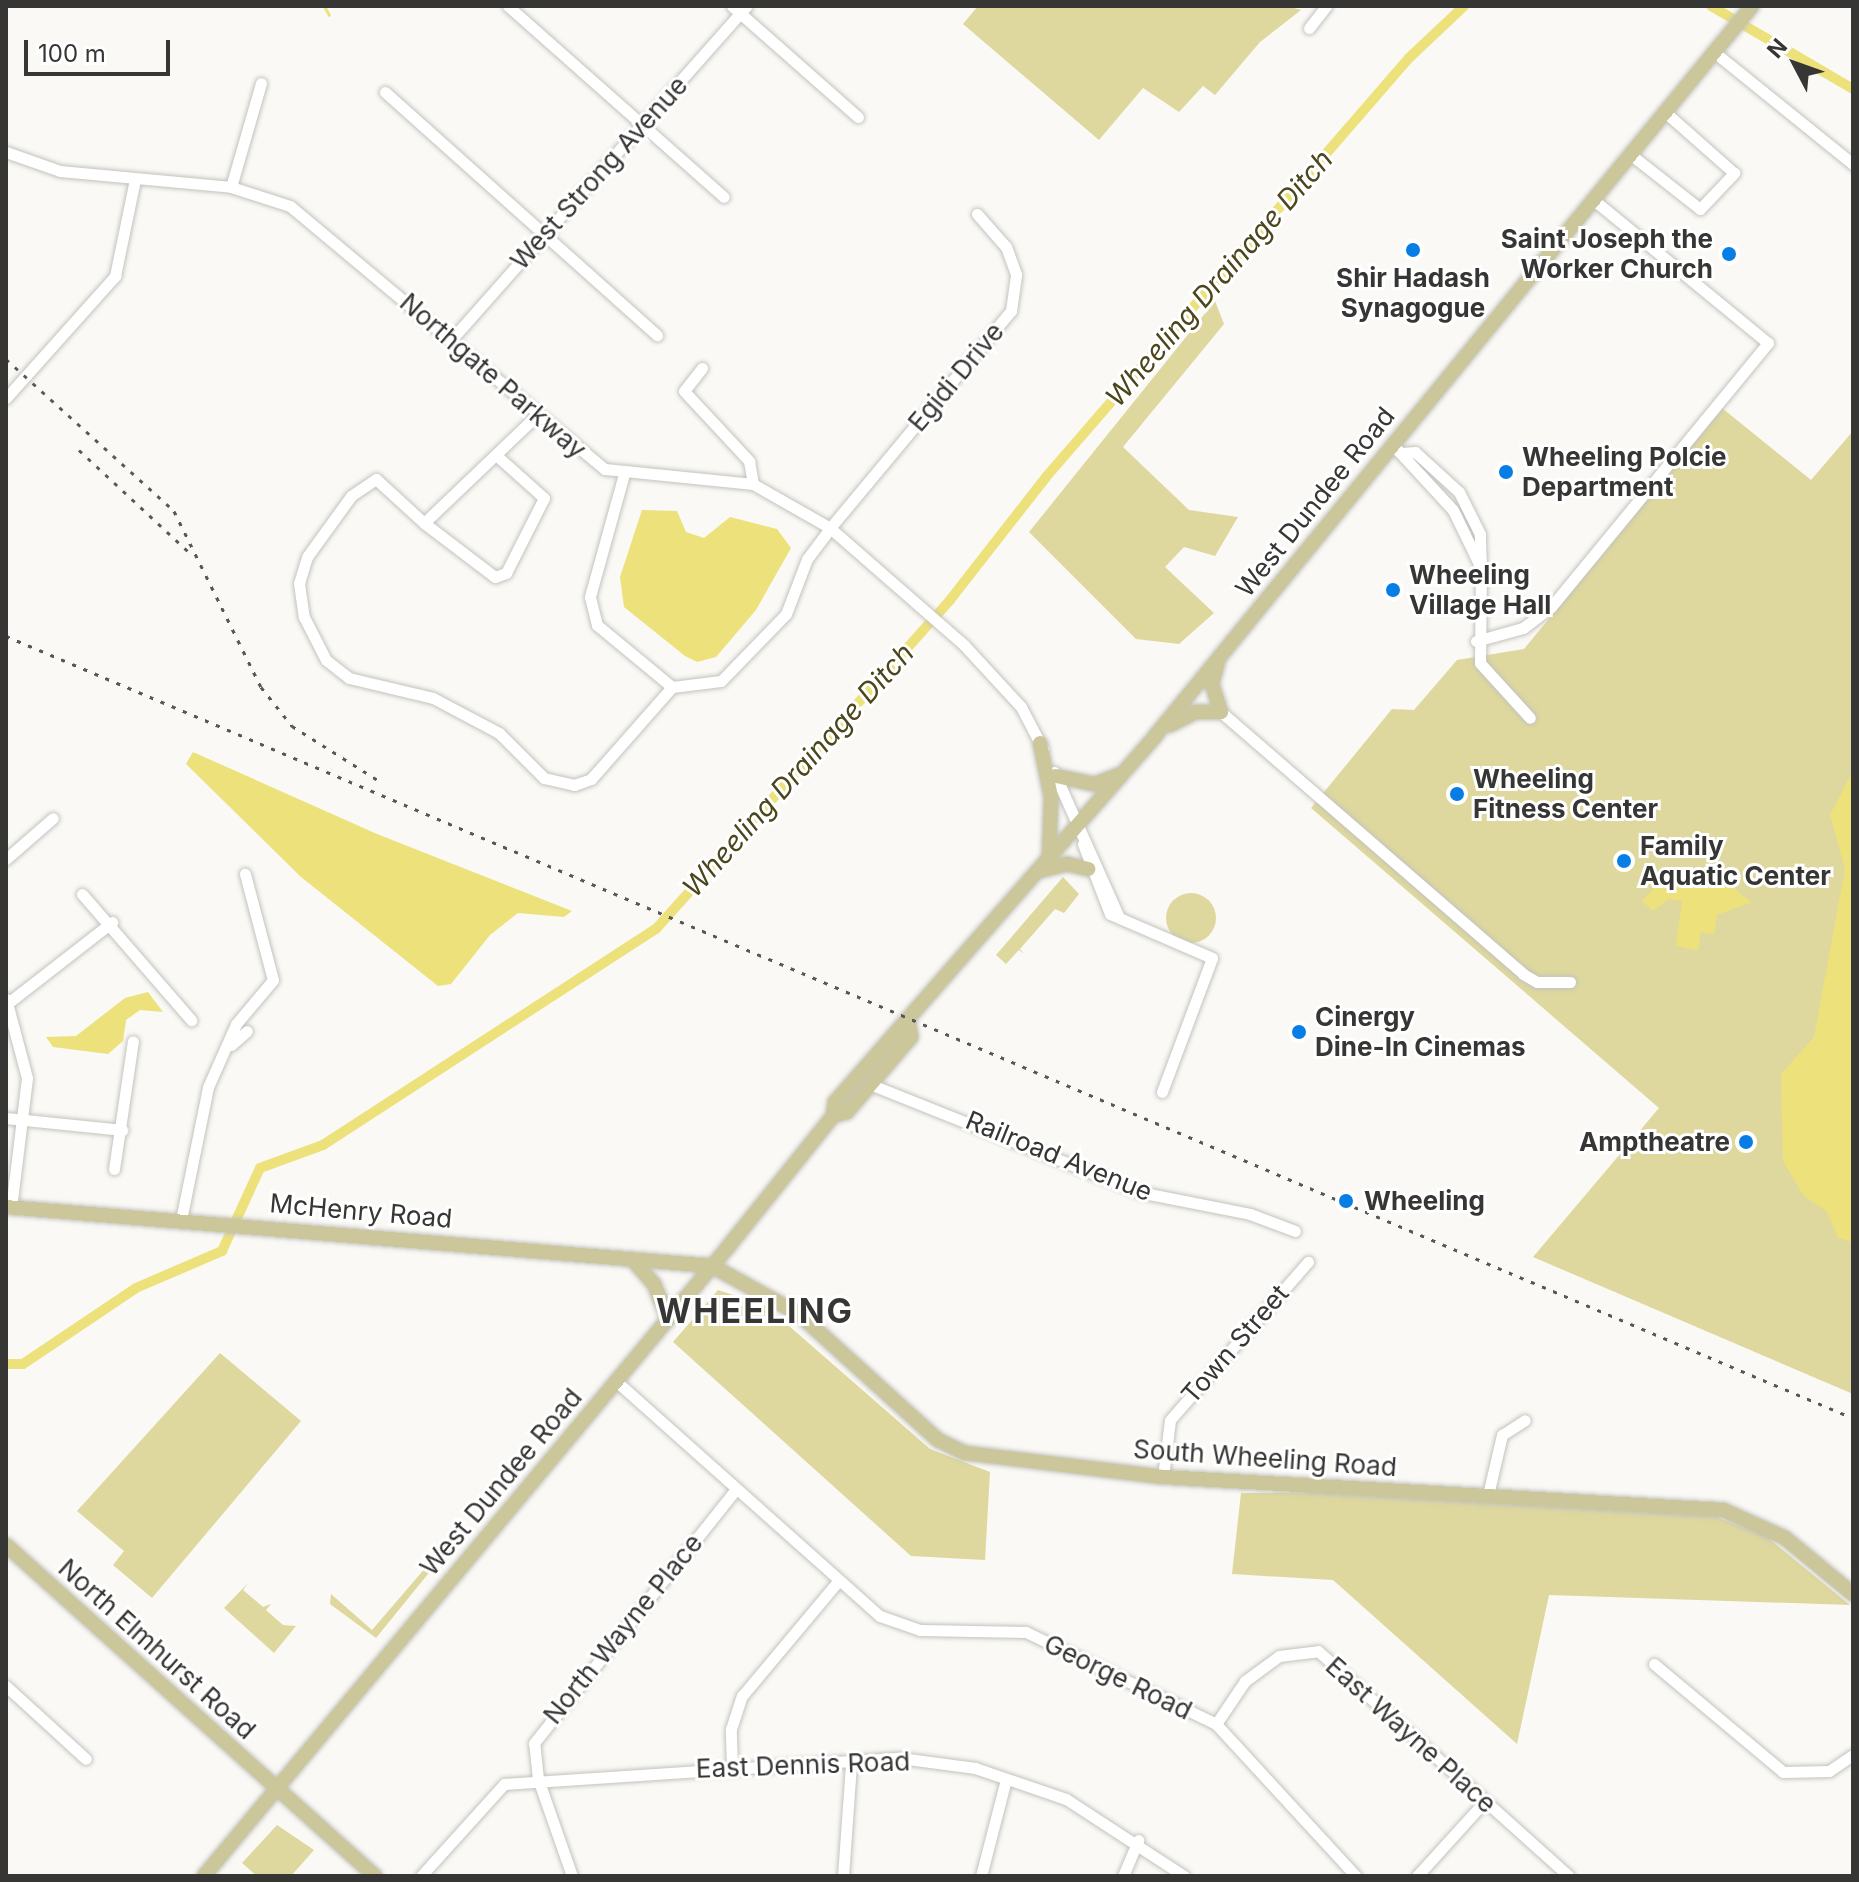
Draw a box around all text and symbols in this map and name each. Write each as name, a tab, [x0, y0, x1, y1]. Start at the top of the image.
scale bar	[28, 24, 174, 74]
north arrow	[1755, 24, 1835, 104]
text: N	[1762, 33, 1792, 63]
text: 100 m	[38, 39, 106, 68]
street label: West Strong Avenue	[504, 70, 694, 276]
water label: Wheeling Drainage Ditch	[1098, 143, 1340, 413]
place label: Saint Joseph the Worker Church	[1501, 223, 1713, 284]
marker: Shir Hadash Synagogue	[1404, 241, 1422, 259]
marker: Saint Joseph the Worker Church	[1720, 245, 1738, 263]
place label: Shir Hadash Synagogue	[1336, 262, 1490, 324]
street label: Northgate Parkway	[394, 287, 592, 465]
street label: Egidi Drive	[902, 316, 1010, 438]
street label: West Dundee Road	[1229, 401, 1401, 603]
place label: Wheeling Polcie Department	[1522, 441, 1726, 502]
marker: Wheeling Polcie Department	[1497, 463, 1515, 481]
place label: Wheeling Village Hall	[1409, 559, 1551, 620]
marker: Wheeling Village Hall	[1384, 581, 1402, 599]
water label: Wheeling Drainage Ditch	[675, 636, 921, 904]
place label: Wheeling Fitness Center	[1473, 763, 1658, 824]
marker: Wheeling Fitness Center	[1448, 785, 1466, 803]
place label: Family Aquatic Center	[1640, 830, 1831, 892]
marker: Family Aquatic Center	[1615, 852, 1633, 870]
place label: Cinergy Dine-In Cinemas	[1315, 1001, 1526, 1062]
marker: Cinergy Dine-In Cinemas	[1290, 1023, 1308, 1041]
street label: Railroad Avenue	[961, 1104, 1157, 1208]
place label: Amptheatre	[1579, 1126, 1730, 1158]
marker: Amptheatre	[1737, 1133, 1755, 1151]
place label: Wheeling	[1364, 1185, 1485, 1217]
street label: McHenry Road	[268, 1187, 454, 1235]
marker: Wheeling	[1335, 1190, 1357, 1212]
street label: Town Street	[1175, 1278, 1295, 1410]
district label: WHEELING	[656, 1291, 854, 1331]
street label: West Dundee Road	[414, 1382, 588, 1582]
street label: South Wheeling Road	[1132, 1433, 1398, 1483]
street label: North Wayne Place	[537, 1528, 709, 1730]
street label: North Elmhurst Road	[52, 1552, 262, 1746]
street label: George Road	[1039, 1628, 1197, 1726]
street label: East Wayne Place	[1319, 1650, 1503, 1820]
street label: East Dennis Road	[695, 1746, 911, 1784]

